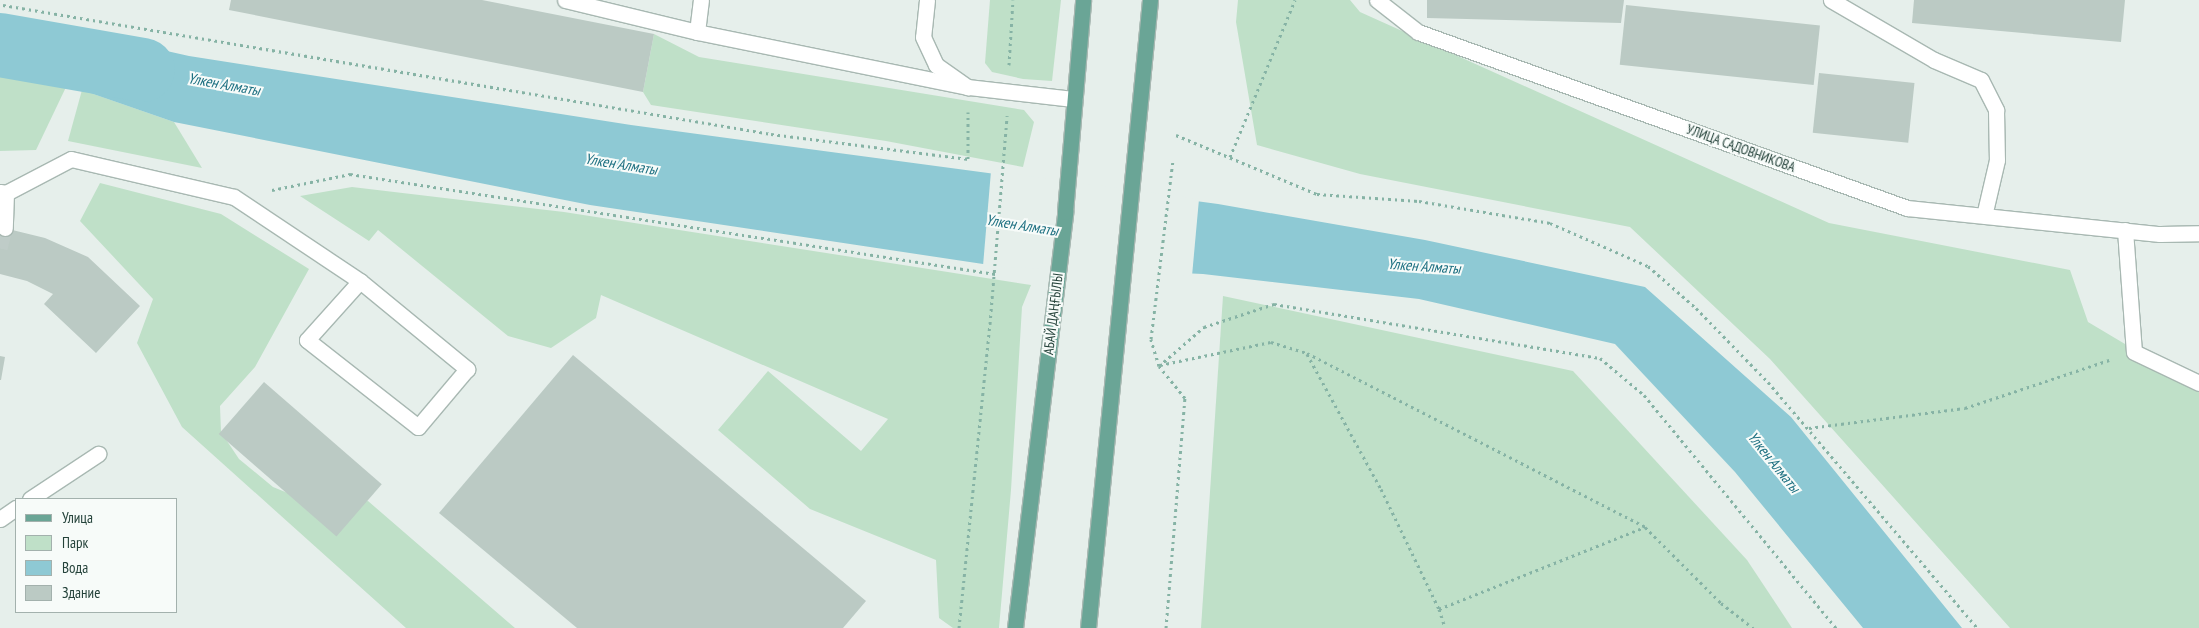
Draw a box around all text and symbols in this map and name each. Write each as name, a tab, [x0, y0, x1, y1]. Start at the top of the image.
water label: Үлкен Алматы	[186, 69, 262, 99]
street label: УЛИЦА САДОВНИКОВА	[1684, 120, 1798, 176]
water label: Үлкен Алматы	[583, 149, 659, 179]
water label: Үлкен Алматы	[984, 210, 1060, 240]
water label: Үлкен Алматы	[1387, 254, 1461, 278]
street label: АБАЙ ДАҢҒЫЛЫ	[1040, 272, 1066, 356]
water label: Үлкен Алматы	[1744, 428, 1804, 496]
legend	[15, 498, 178, 613]
text: Улица	[62, 508, 93, 527]
text: Парк	[62, 533, 88, 552]
text: Вода	[62, 558, 88, 577]
text: Здание	[62, 583, 100, 602]

